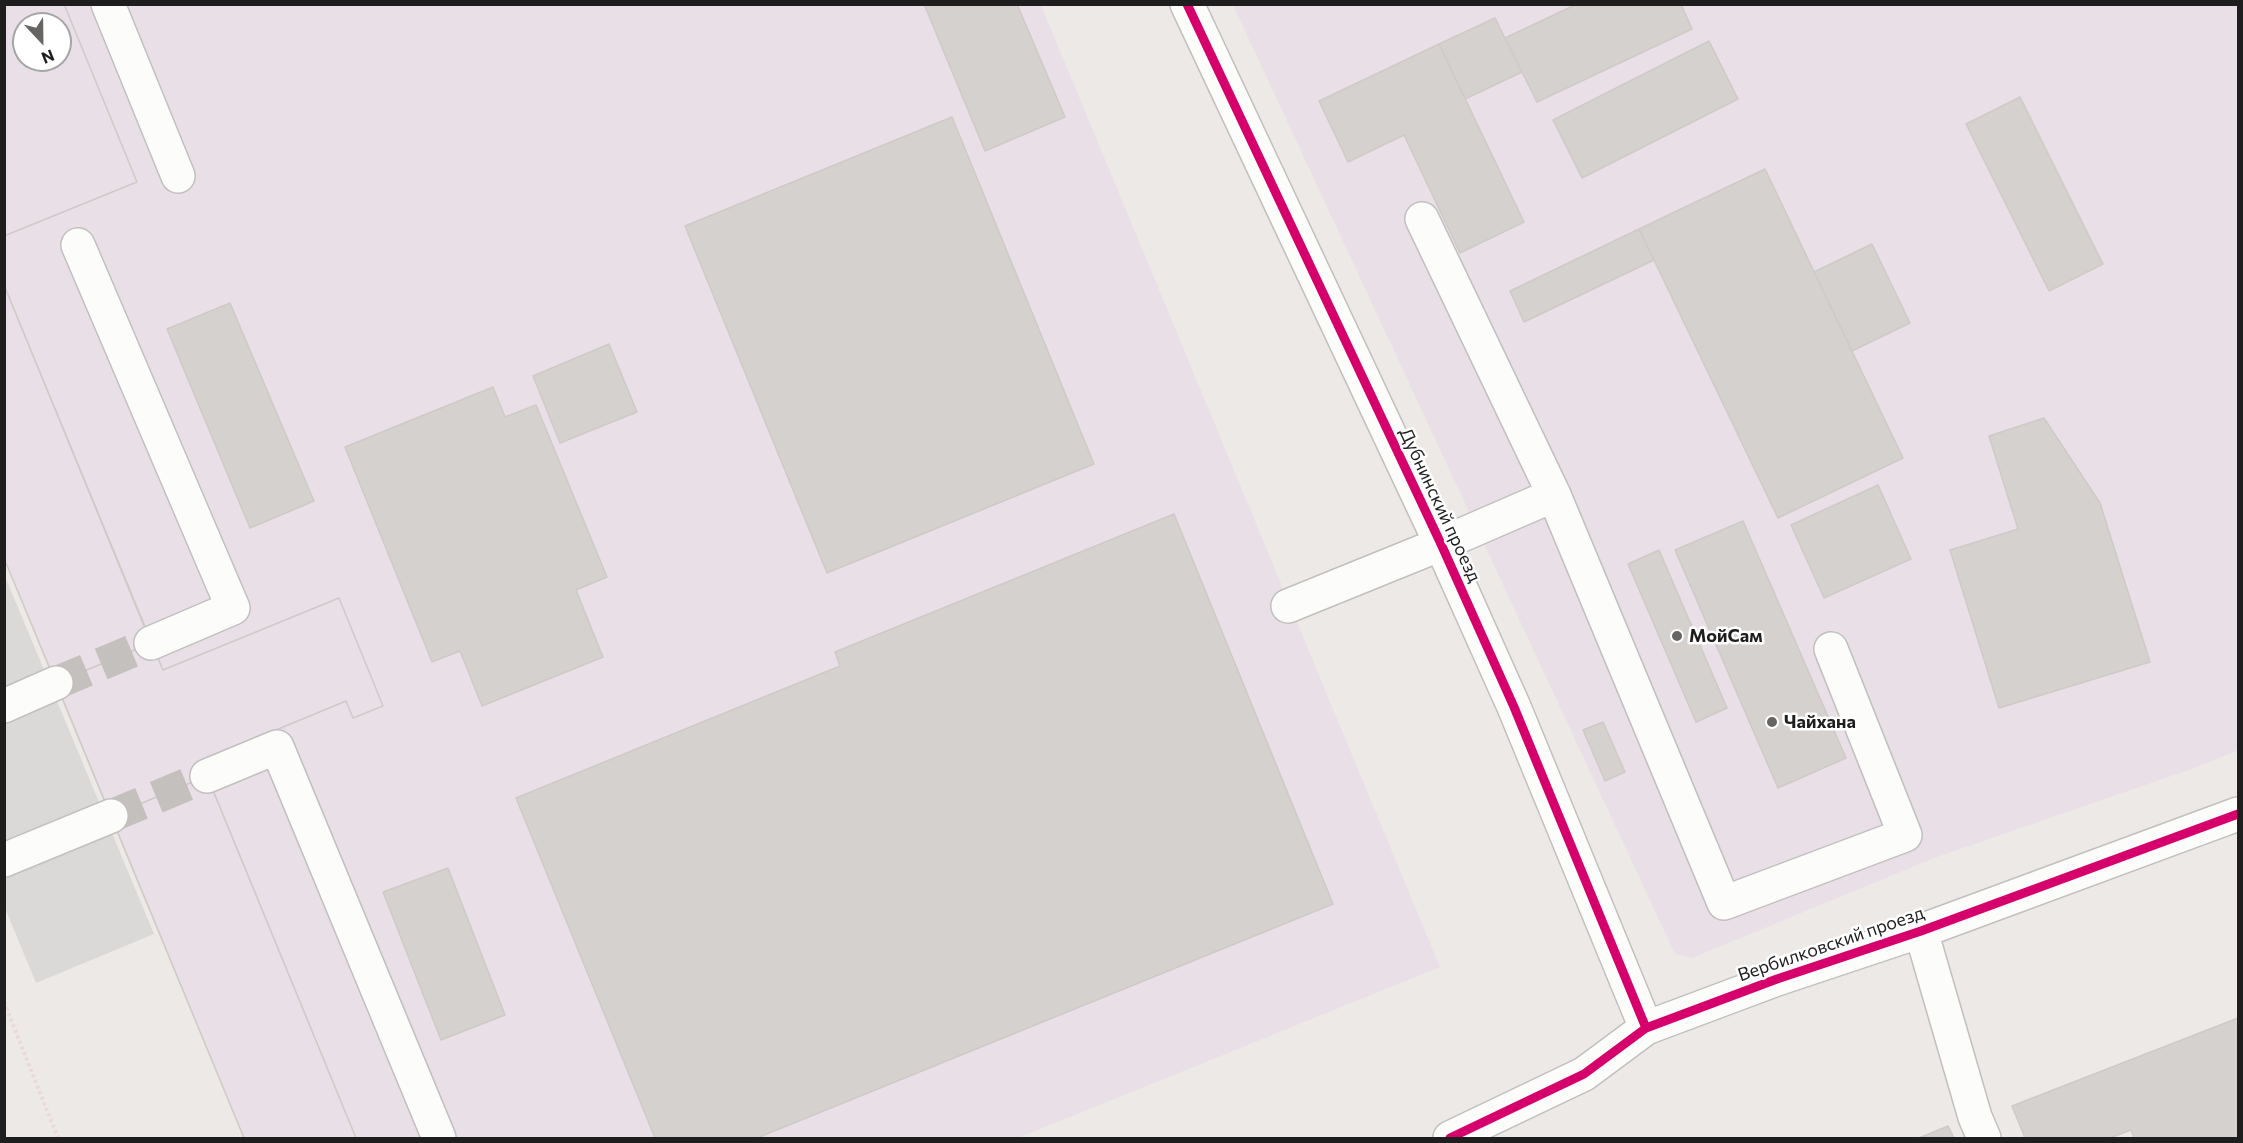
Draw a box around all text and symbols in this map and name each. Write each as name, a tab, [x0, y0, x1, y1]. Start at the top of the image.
north arrow	[12, 12, 72, 72]
text: N	[39, 46, 57, 68]
street label: Дубнинский проезд	[1395, 424, 1485, 586]
place label: МойСам	[1689, 625, 1763, 647]
marker: МойСам	[1670, 629, 1684, 643]
place label: Чайхана	[1784, 711, 1856, 733]
marker: Чайхана	[1765, 715, 1779, 729]
street label: Вербилковский проезд	[1735, 902, 1927, 986]

